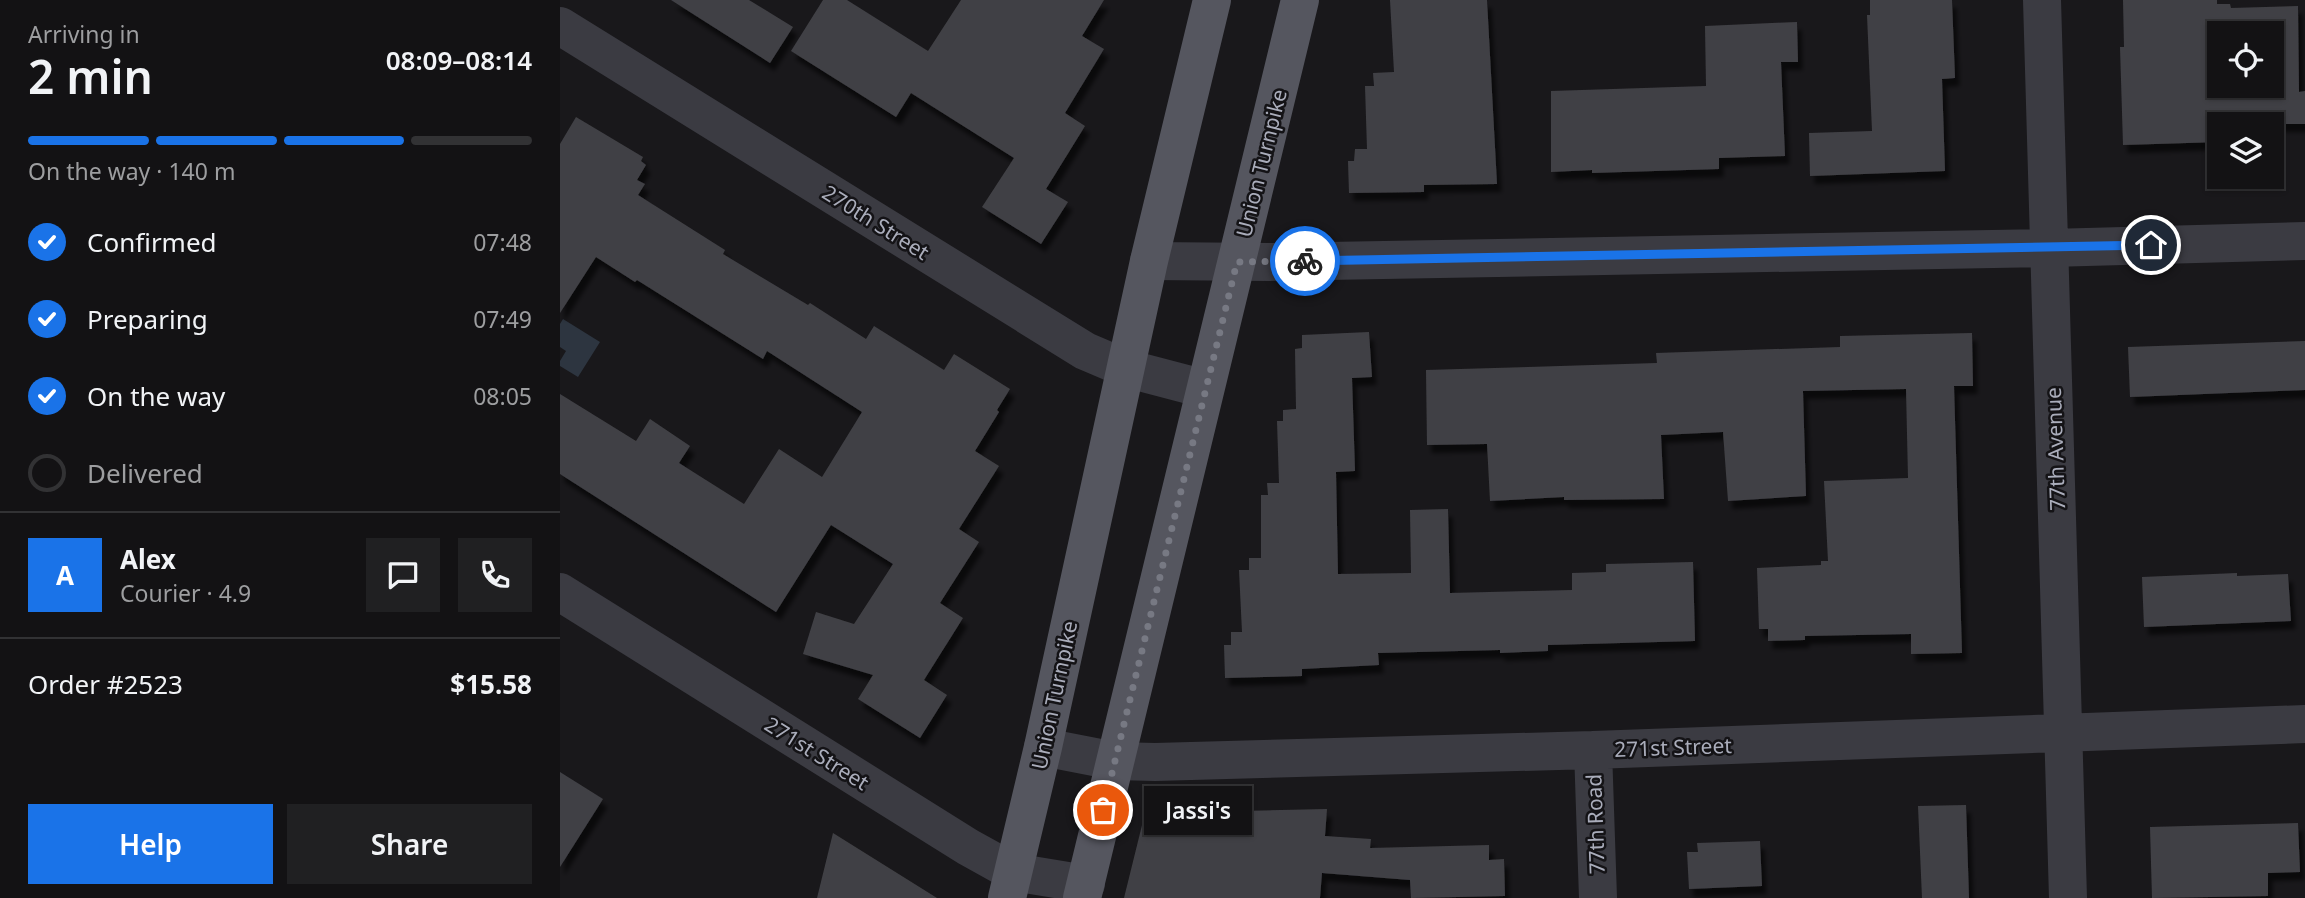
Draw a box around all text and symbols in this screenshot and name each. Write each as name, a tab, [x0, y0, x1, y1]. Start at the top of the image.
text: Arriving in	[28, 18, 140, 50]
map controls	[2207, 21, 2284, 189]
button: locate	[2207, 21, 2284, 98]
text: 08:09–08:14	[386, 42, 532, 78]
text: 2 min	[28, 45, 153, 107]
street label: Union Turnpike	[1229, 86, 1293, 240]
button: layers	[2207, 112, 2284, 189]
text: On the way · 140 m	[28, 155, 235, 187]
street label: 270th Street	[817, 178, 935, 266]
pin	[2121, 215, 2181, 275]
icon: check	[28, 223, 66, 261]
text: Confirmed	[87, 224, 217, 260]
text: 07:48	[473, 226, 532, 258]
courier	[1270, 226, 1340, 296]
icon: home	[2132, 226, 2170, 264]
icon: bike	[1286, 242, 1324, 280]
icon: check	[28, 300, 66, 338]
text: Preparing	[87, 301, 208, 337]
text: 07:49	[473, 303, 532, 335]
icon: check	[28, 377, 66, 415]
text: On the way	[87, 378, 225, 414]
text: 08:05	[473, 380, 532, 412]
street label: 77th Avenue	[2039, 387, 2071, 511]
text: Delivered	[87, 455, 203, 491]
button: chat	[366, 538, 440, 612]
button: phone	[458, 538, 532, 612]
text: Alex	[120, 541, 176, 577]
text: A	[56, 557, 74, 593]
text: Courier · 4.9	[120, 577, 251, 609]
street label: Union Turnpike	[1025, 618, 1083, 772]
text: Order #2523	[28, 666, 183, 702]
text: $15.58	[450, 666, 532, 702]
street label: 271st Street	[760, 710, 875, 796]
street label: 271st Street	[1614, 731, 1733, 763]
street label: 77th Road	[1579, 773, 1611, 875]
pin	[1073, 780, 1133, 840]
callout: Jassi's	[1145, 786, 1254, 834]
icon: bag	[1084, 791, 1122, 829]
text: Jassi's	[1165, 794, 1231, 826]
button: Help	[28, 804, 273, 884]
button: Share	[287, 804, 532, 884]

